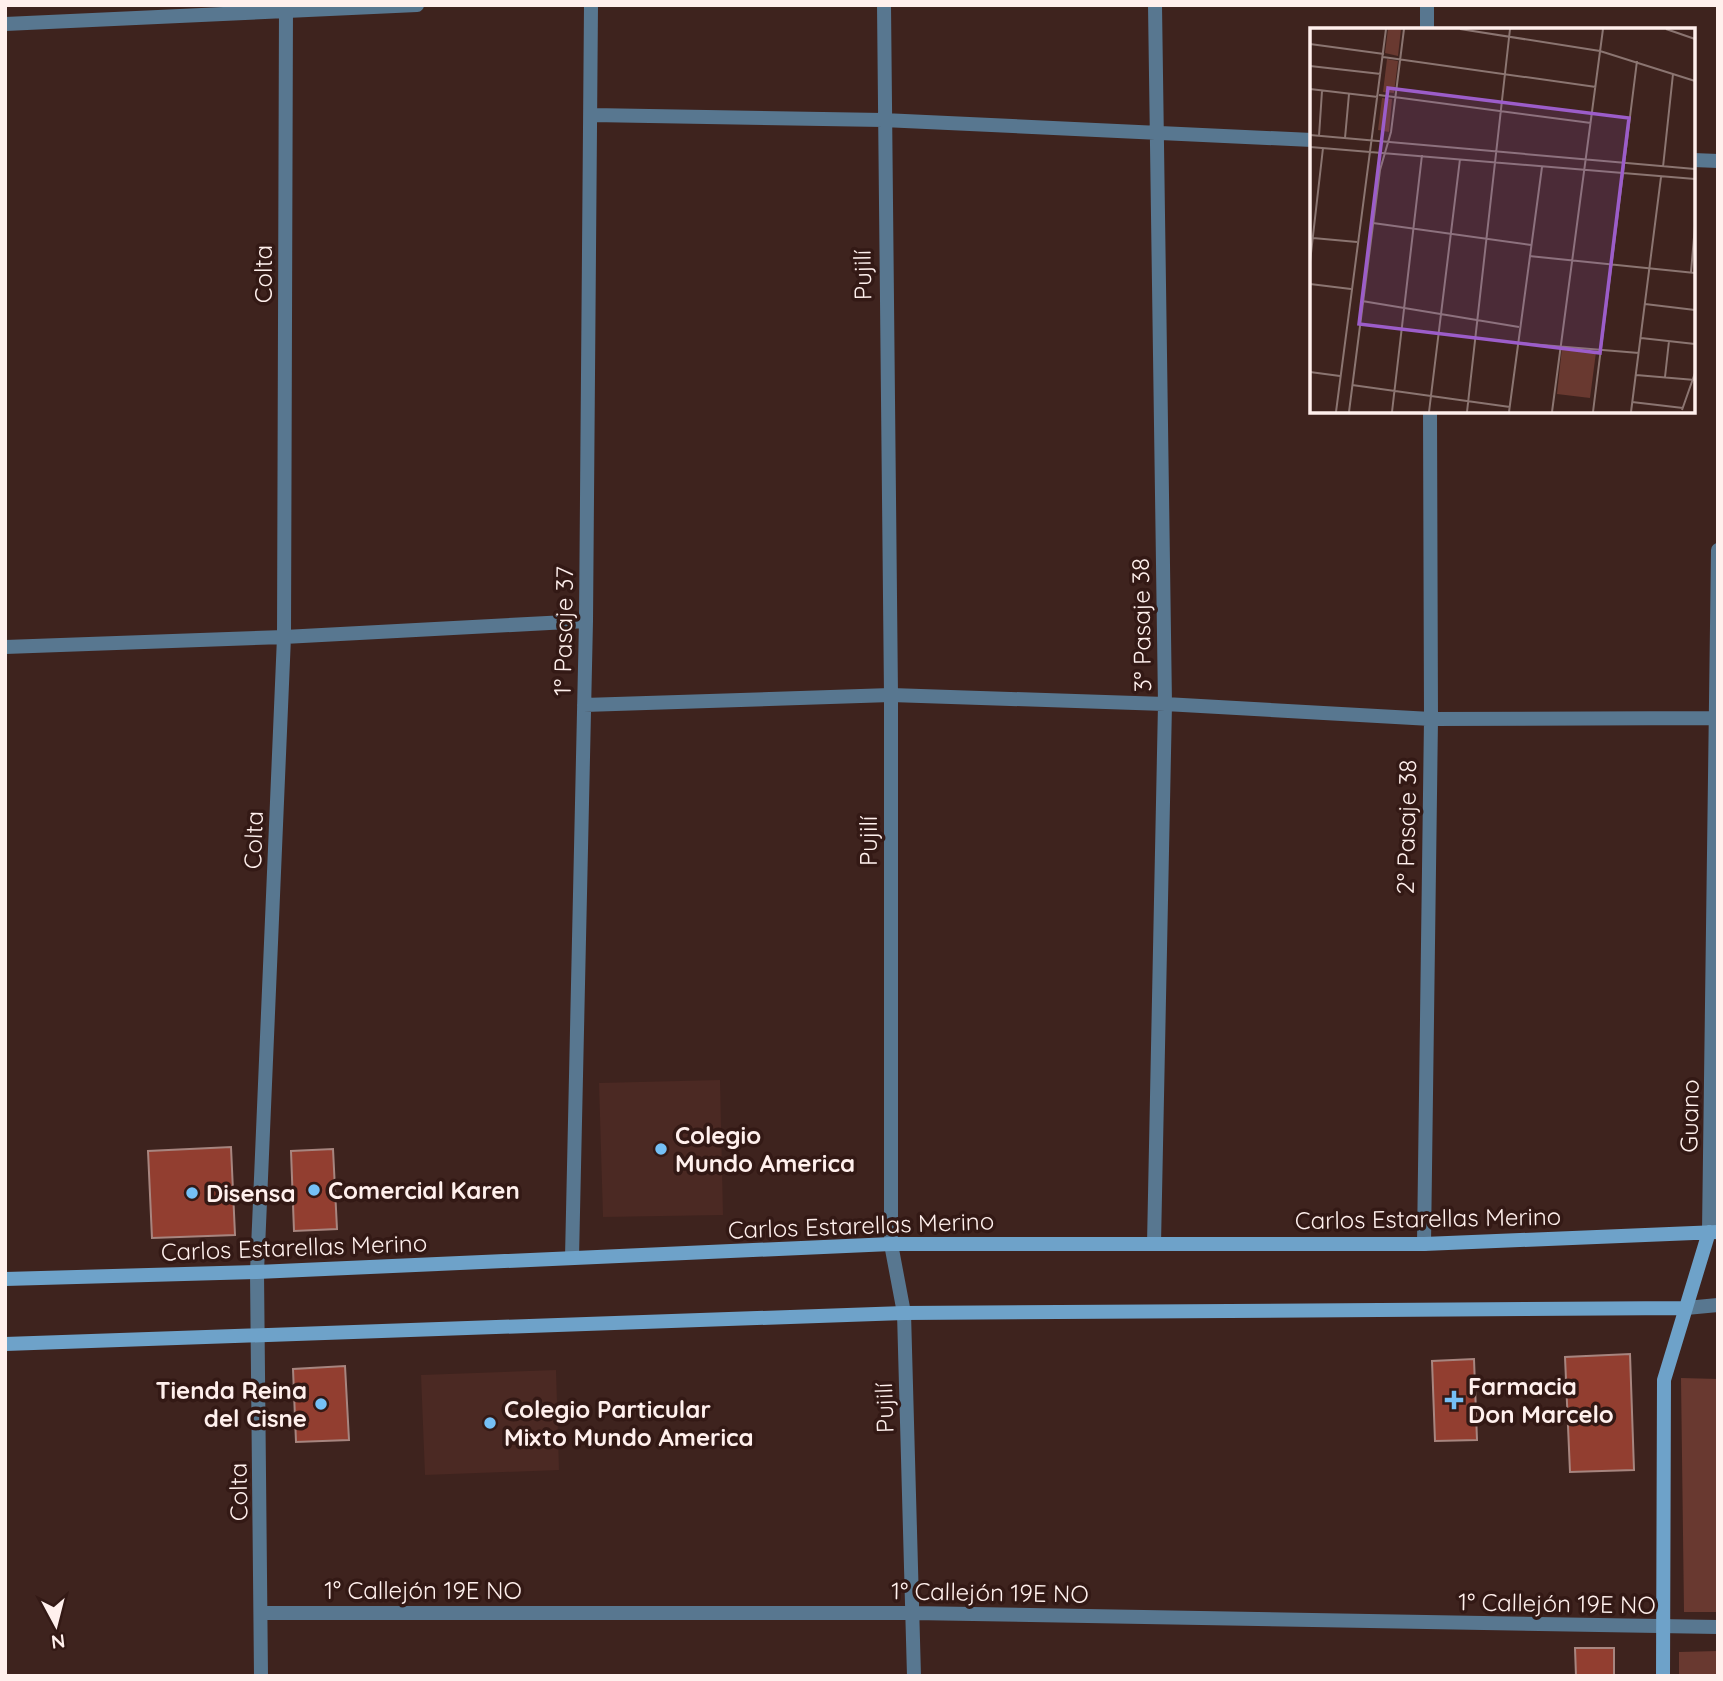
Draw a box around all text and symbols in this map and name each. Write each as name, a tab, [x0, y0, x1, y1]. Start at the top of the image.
inset map	[1310, 28, 1695, 413]
street label: Colta	[248, 245, 278, 303]
street label: Pujilí	[847, 249, 877, 300]
street label: 3° Pasaje 38	[1125, 558, 1157, 692]
street label: 1° Pasaje 37	[547, 566, 579, 696]
street label: 2° Pasaje 38	[1390, 759, 1422, 895]
street label: Colta	[237, 810, 269, 870]
street label: Pujilí	[853, 815, 883, 866]
street label: Guano	[1673, 1079, 1705, 1153]
place label: Colegio Mundo America	[675, 1120, 855, 1178]
marker: Colegio Mundo America	[653, 1141, 669, 1157]
place label: Comercial Karen	[328, 1175, 520, 1205]
place label: Disensa	[206, 1178, 296, 1208]
marker: Comercial Karen	[306, 1182, 322, 1198]
marker: Disensa	[184, 1185, 200, 1201]
street label: Carlos Estarellas Merino	[1295, 1201, 1561, 1235]
street label: Carlos Estarellas Merino	[727, 1205, 995, 1245]
street label: Carlos Estarellas Merino	[160, 1227, 428, 1267]
place label: Farmacia Don Marcelo	[1468, 1371, 1614, 1429]
place label: Tienda Reina del Cisne	[155, 1375, 307, 1433]
street label: Pujilí	[868, 1382, 900, 1434]
marker: Farmacia Don Marcelo	[1446, 1392, 1462, 1408]
place label: Colegio Particular Mixto Mundo America	[504, 1394, 754, 1452]
marker: Tienda Reina del Cisne	[313, 1396, 329, 1412]
marker: Colegio Particular Mixto Mundo America	[482, 1415, 498, 1431]
street label: Colta	[222, 1463, 254, 1521]
street label: 1° Callejón 19E NO	[324, 1575, 522, 1605]
street label: 1° Callejón 19E NO	[891, 1575, 1089, 1609]
street label: 1° Callejón 19E NO	[1458, 1586, 1656, 1620]
north arrow	[21, 1590, 91, 1660]
text: N	[50, 1629, 66, 1655]

